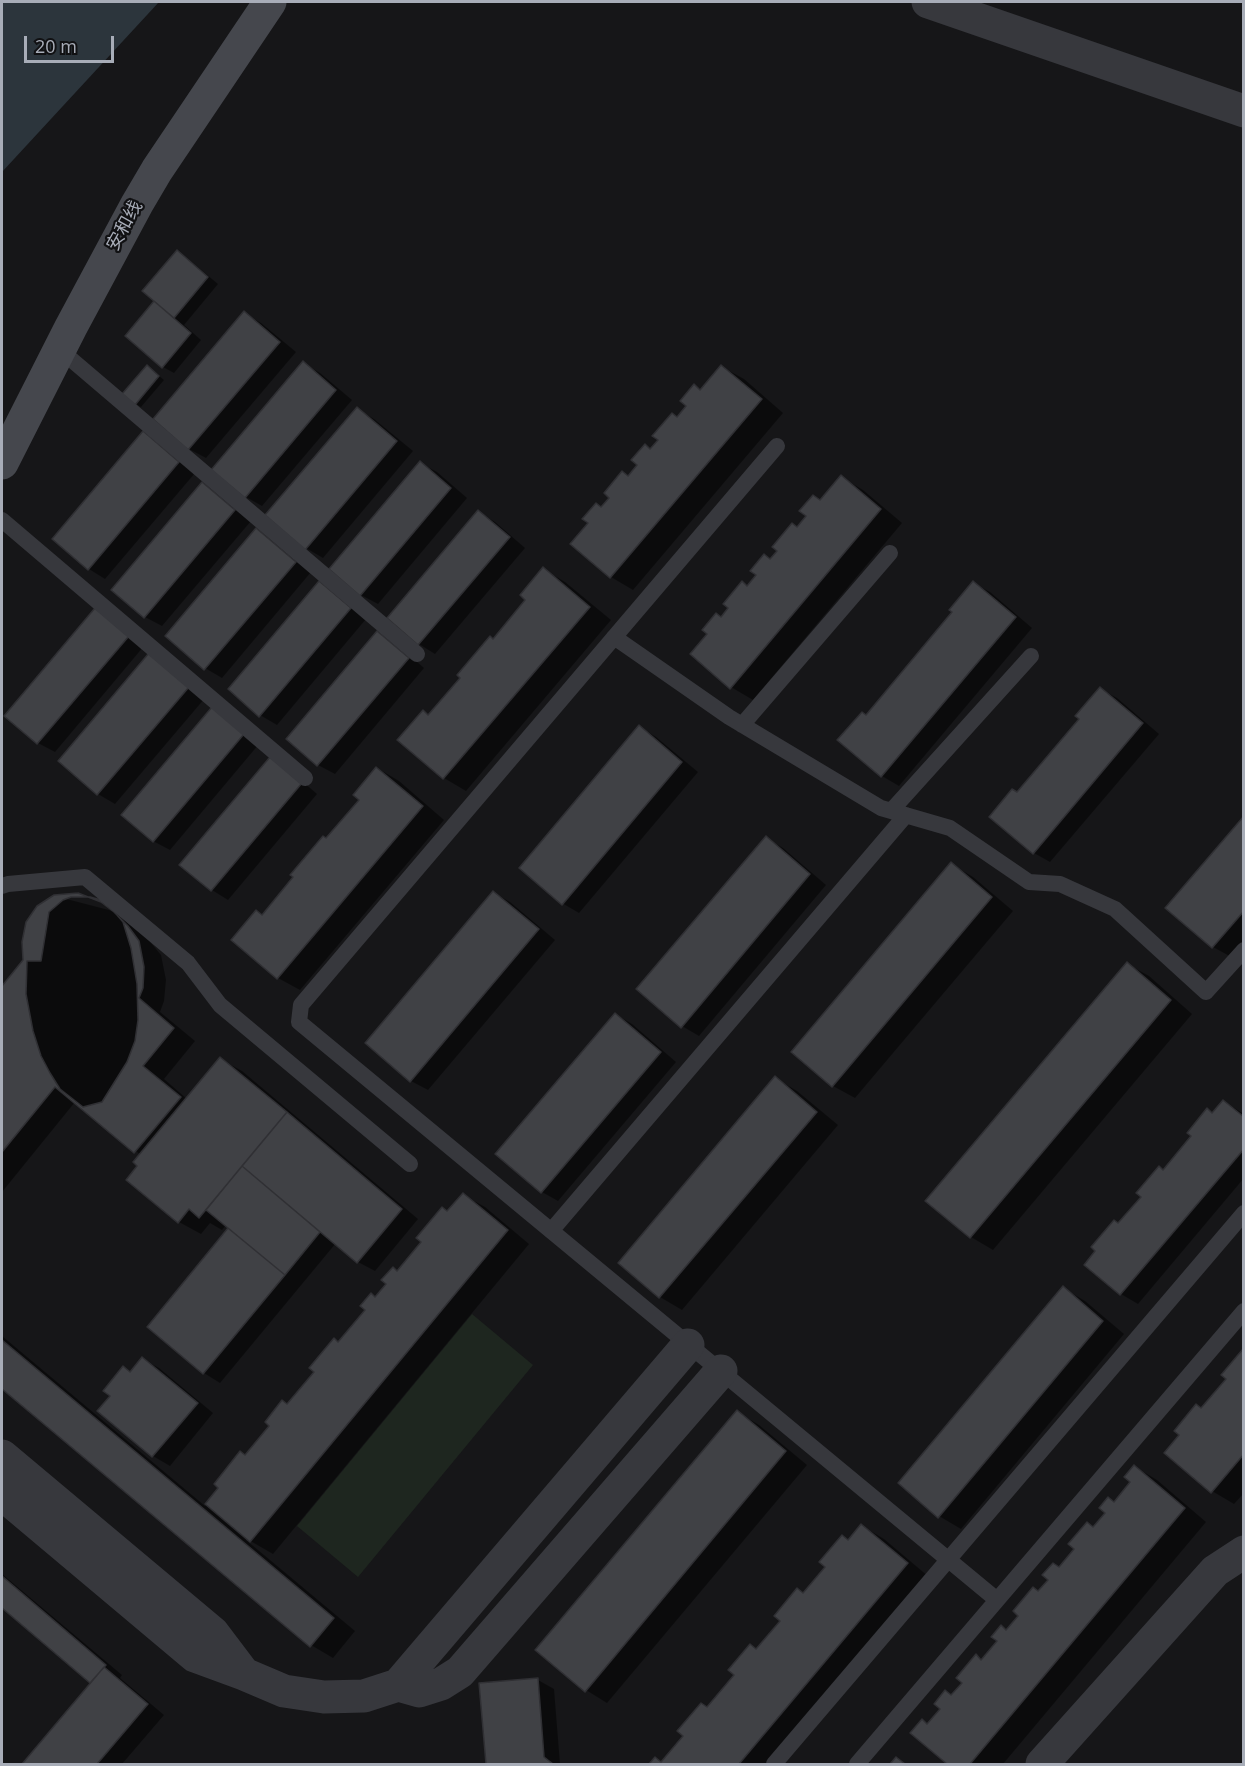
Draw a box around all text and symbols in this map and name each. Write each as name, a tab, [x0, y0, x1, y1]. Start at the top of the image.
scale bar	[27, 24, 117, 62]
text: 20 m	[35, 34, 77, 58]
street label: 安和线	[102, 197, 148, 255]

